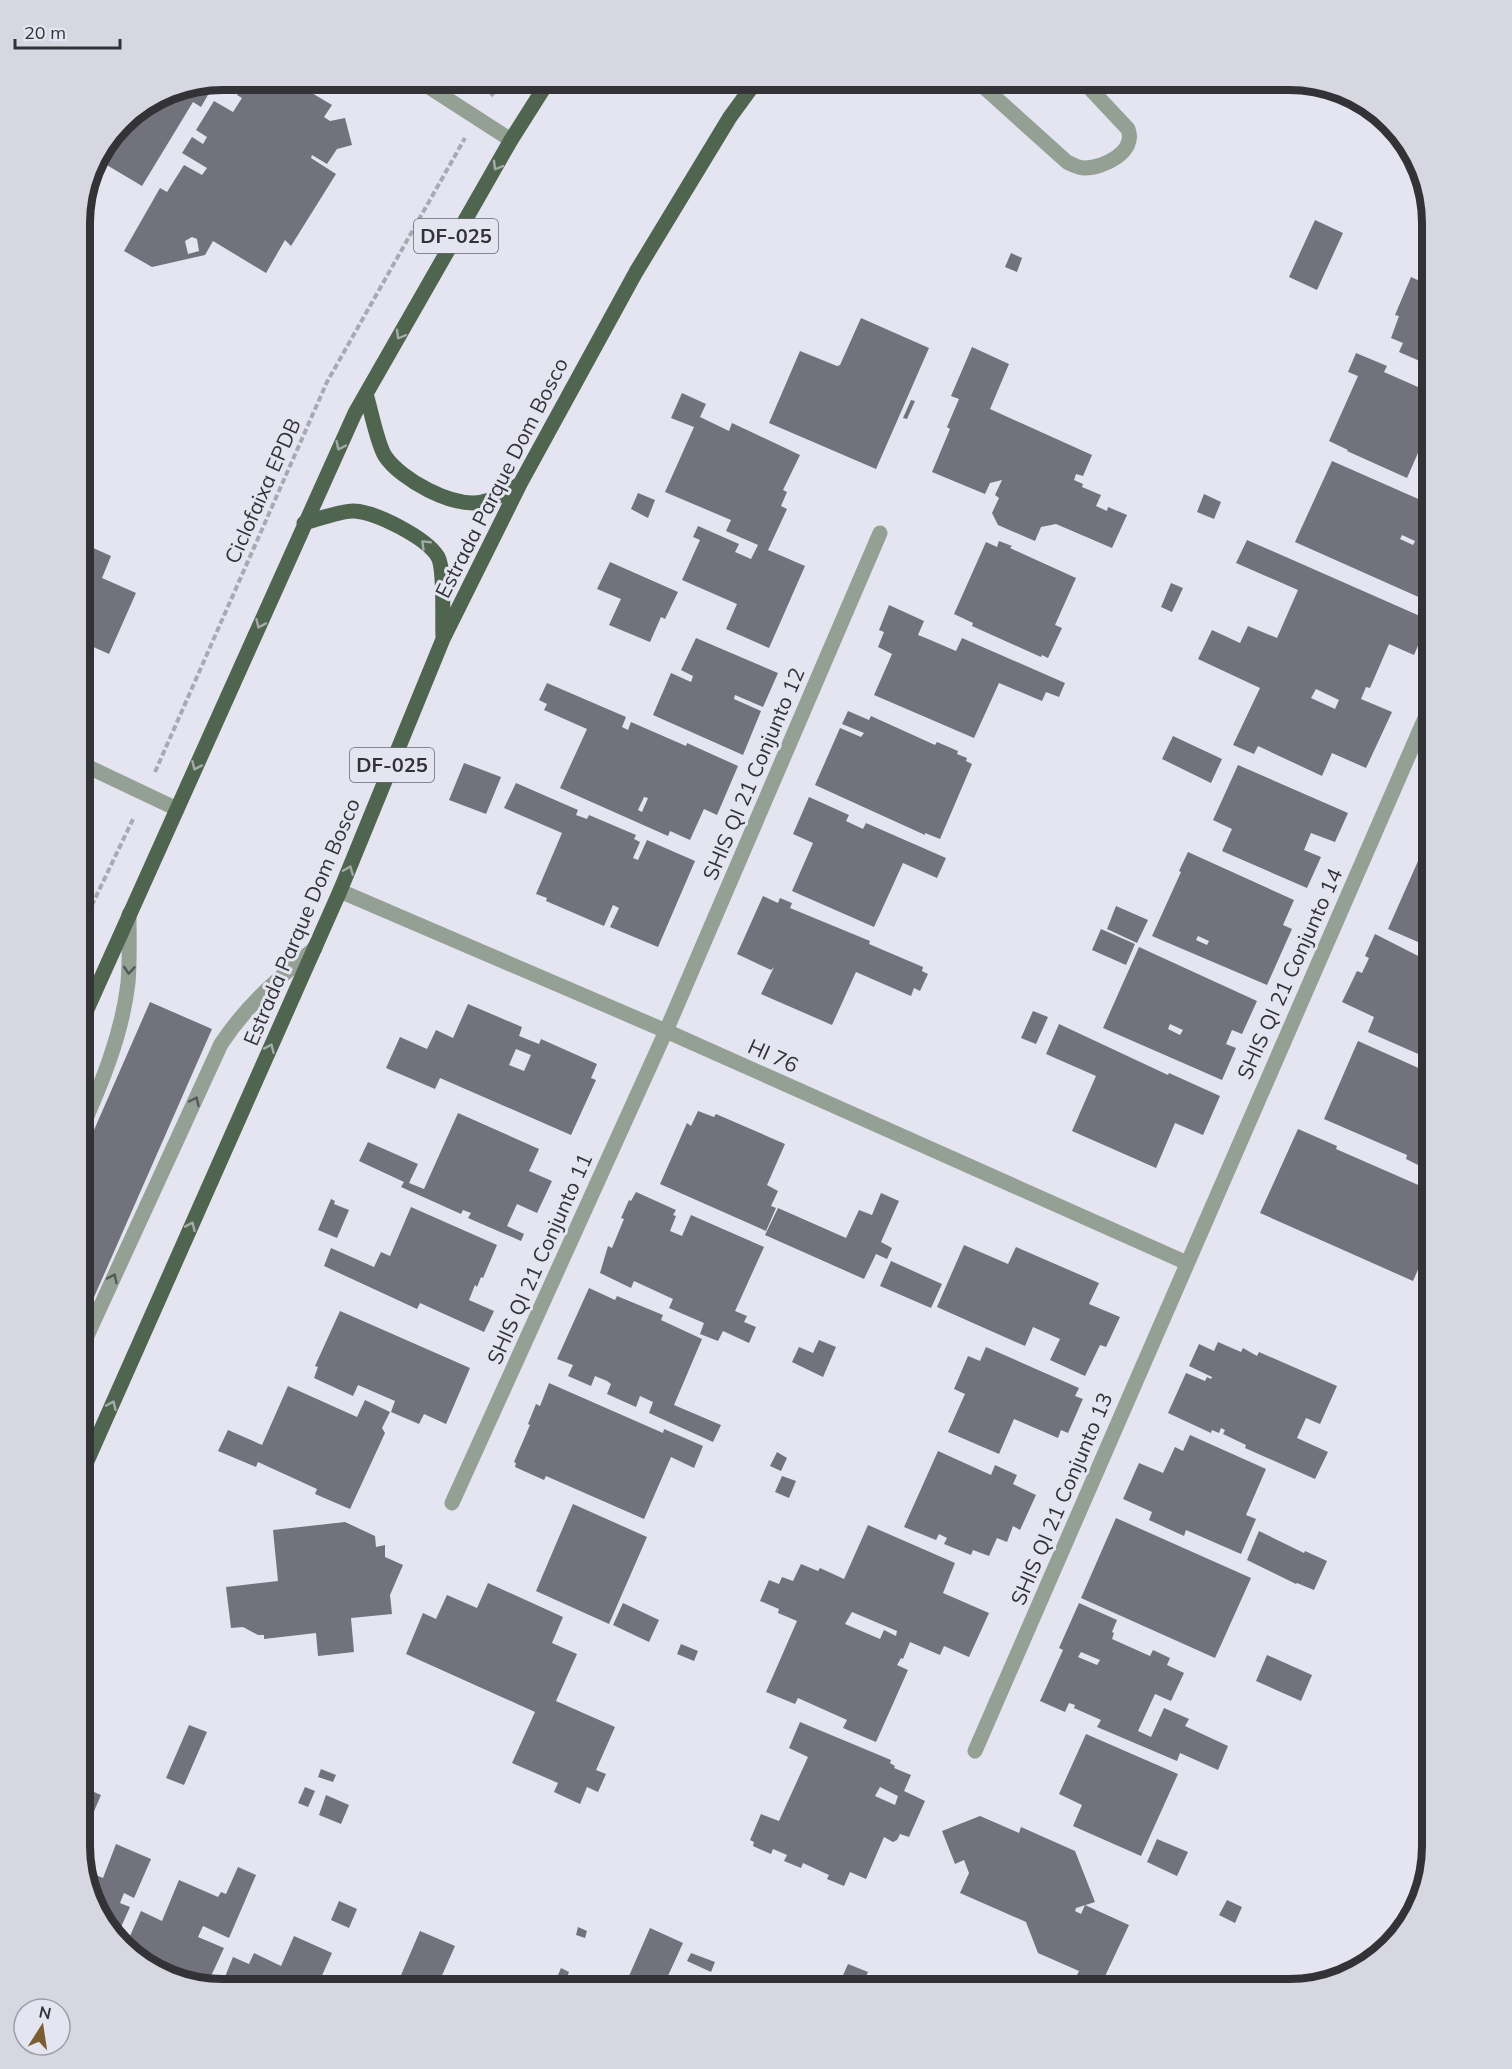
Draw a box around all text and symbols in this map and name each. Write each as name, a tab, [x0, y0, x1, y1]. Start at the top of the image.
scale bar	[15, 12, 120, 50]
text: 20 m	[24, 21, 66, 44]
one-way arrow	[493, 159, 504, 170]
road number: DF-025	[414, 219, 498, 253]
one-way arrow	[396, 329, 407, 339]
street label: Estrada Parque Dom Bosco	[429, 353, 573, 602]
street label: Ciclofaixa EPDB	[218, 414, 306, 567]
one-way arrow	[335, 440, 347, 451]
one-way arrow	[422, 541, 433, 552]
one-way arrow	[255, 617, 267, 628]
street label: SHIS QI 21 Conjunto 12	[697, 663, 810, 884]
road number: DF-025	[350, 748, 434, 782]
one-way arrow	[192, 760, 204, 771]
street label: Estrada Parque Dom Bosco	[237, 794, 365, 1049]
street label: SHIS QI 21 Conjunto 14	[1231, 864, 1348, 1083]
one-way arrow	[342, 865, 354, 876]
one-way arrow	[122, 965, 135, 974]
street label: HI 76	[744, 1033, 803, 1078]
one-way arrow	[263, 1044, 275, 1055]
one-way arrow	[187, 1097, 199, 1108]
street label: SHIS QI 21 Conjunto 11	[481, 1149, 597, 1368]
one-way arrow	[184, 1222, 196, 1233]
one-way arrow	[105, 1274, 117, 1285]
street label: SHIS QI 21 Conjunto 13	[1005, 1388, 1118, 1609]
one-way arrow	[105, 1400, 117, 1411]
north arrow	[12, 1997, 72, 2057]
text: N	[37, 2001, 53, 2023]

